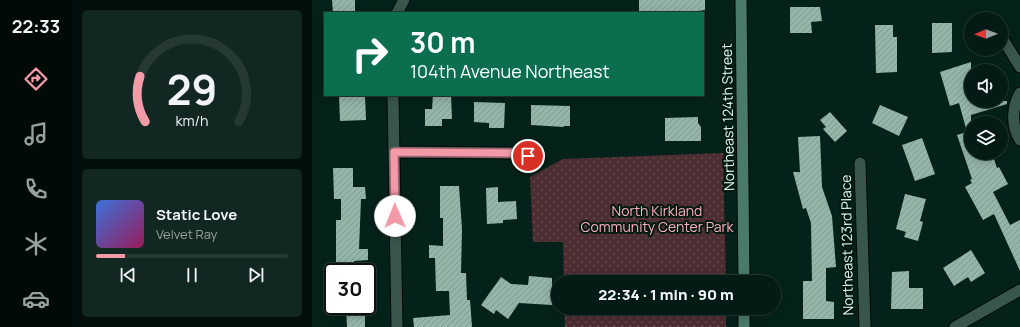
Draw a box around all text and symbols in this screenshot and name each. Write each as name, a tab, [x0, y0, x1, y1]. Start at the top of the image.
north arrow	[964, 12, 1008, 56]
map controls	[964, 12, 1008, 160]
text: 22:33	[12, 14, 60, 38]
text: 30 m	[410, 23, 475, 61]
icon: right	[344, 28, 396, 80]
street label: Northeast 124th Street	[717, 43, 738, 191]
text: 104th Avenue Northeast	[410, 59, 610, 83]
text: 29	[167, 61, 217, 117]
button: sound	[964, 64, 1008, 108]
icon: directions	[22, 65, 50, 93]
text: km/h	[175, 111, 209, 130]
button: layers	[964, 116, 1008, 160]
icon: music	[22, 120, 50, 148]
pin	[511, 139, 545, 173]
icon: arrive	[517, 145, 539, 167]
street label: Northeast 123rd Place	[836, 174, 857, 316]
icon: phone	[22, 175, 50, 203]
position arrow	[374, 195, 416, 237]
park label: North Kirkland Community Center Park	[580, 201, 735, 236]
text: Static Love	[156, 204, 237, 225]
text: Velvet Ray	[156, 225, 217, 243]
icon: climate	[22, 230, 50, 258]
speed limit sign: 30	[324, 263, 376, 315]
icon: previous	[117, 264, 139, 286]
icon: pause	[181, 264, 203, 286]
icon: next	[245, 264, 267, 286]
text: 22:34 · 1 min · 90 m	[598, 284, 734, 305]
icon: car	[22, 285, 50, 313]

